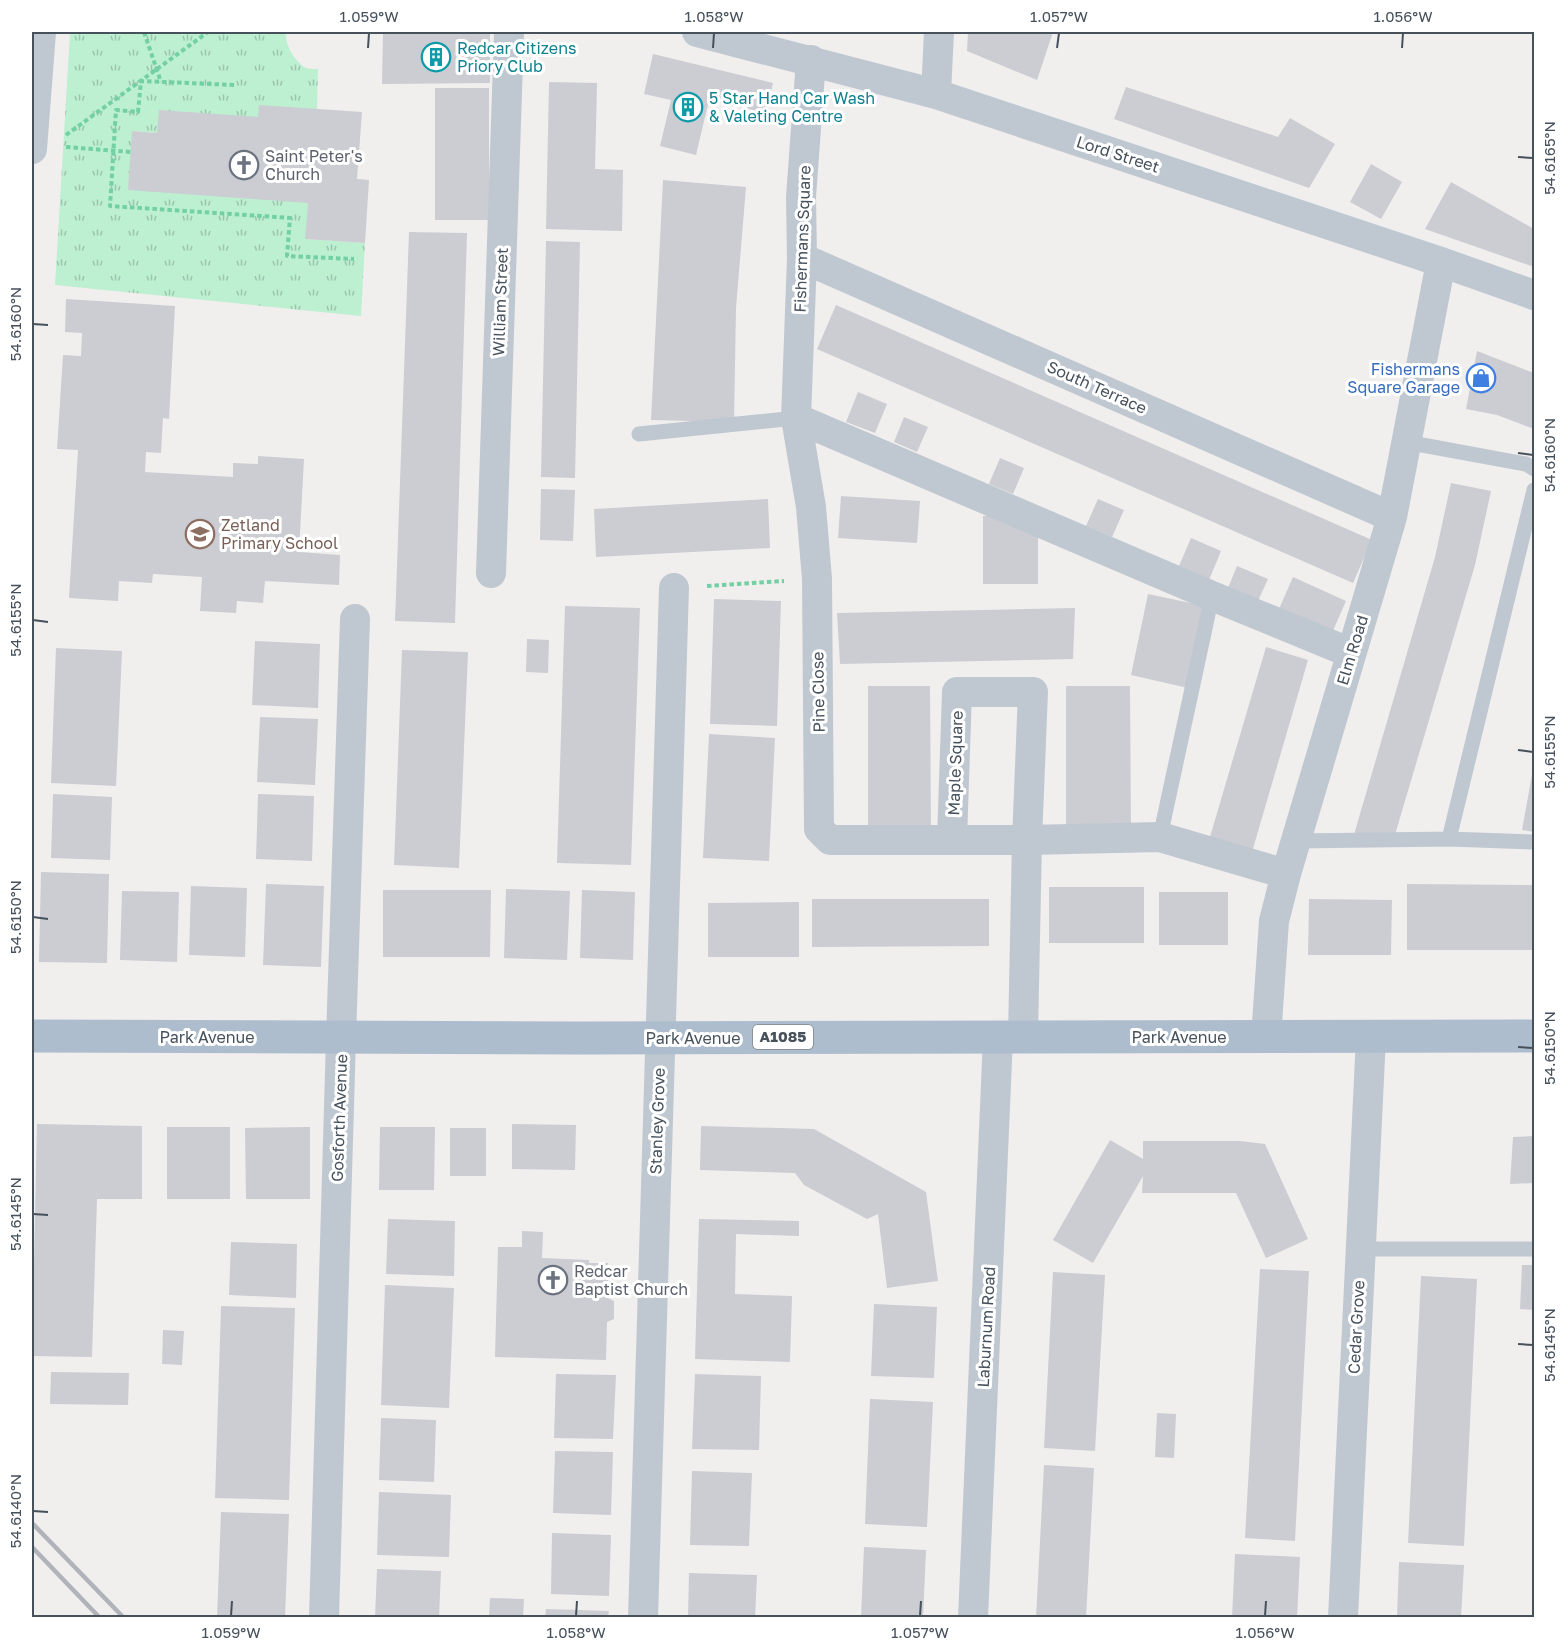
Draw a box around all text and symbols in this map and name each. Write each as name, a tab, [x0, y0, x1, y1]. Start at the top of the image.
text: 1.059°W	[339, 7, 399, 25]
text: 1.058°W	[684, 7, 744, 25]
text: 1.057°W	[1030, 7, 1088, 25]
text: 1.056°W	[1373, 7, 1433, 25]
place label: Redcar Citizens Priory Club	[457, 38, 576, 76]
building icon: Redcar Citizens Priory Club	[420, 41, 452, 73]
place label: 5 Star Hand Car Wash & Valeting Centre	[709, 88, 875, 126]
building icon: 5 Star Hand Car Wash & Valeting Centre	[672, 91, 704, 123]
text: 54.6165°N	[1540, 121, 1558, 195]
street label: Lord Street	[1074, 131, 1162, 177]
place label: Saint Peter's Church	[265, 146, 363, 184]
church icon: Saint Peter's Church	[228, 149, 260, 181]
street label: Fishermans Square	[789, 165, 815, 313]
street label: William Street	[488, 247, 512, 357]
text: 54.6160°N	[6, 287, 24, 361]
street label: South Terrace	[1044, 356, 1150, 418]
place label: Fishermans Square Garage	[1347, 359, 1460, 397]
shop icon: Fishermans Square Garage	[1465, 362, 1497, 394]
text: 54.6160°N	[1540, 418, 1558, 492]
place label: Zetland Primary School	[221, 515, 338, 553]
school or university icon: Zetland Primary School	[184, 518, 216, 550]
text: 54.6155°N	[6, 583, 24, 657]
street label: Elm Road	[1332, 613, 1372, 687]
street label: Pine Close	[807, 651, 829, 733]
street label: Maple Square	[943, 710, 967, 816]
text: 54.6155°N	[1540, 715, 1558, 789]
text: 54.6150°N	[6, 880, 24, 954]
text: 54.6150°N	[1540, 1011, 1558, 1085]
road number: A1085	[753, 1025, 813, 1049]
street label: Park Avenue	[159, 1027, 255, 1047]
street label: Park Avenue	[1131, 1027, 1227, 1047]
street label: Park Avenue	[645, 1028, 741, 1048]
street label: Gosforth Avenue	[327, 1054, 351, 1182]
street label: Stanley Grove	[645, 1067, 669, 1175]
text: 54.6145°N	[6, 1177, 24, 1251]
place label: Redcar Baptist Church	[574, 1261, 688, 1299]
church icon: Redcar Baptist Church	[537, 1264, 569, 1296]
street label: Laburnum Road	[973, 1266, 999, 1388]
street label: Cedar Grove	[1344, 1280, 1368, 1374]
text: 54.6145°N	[1540, 1308, 1558, 1382]
text: 54.6140°N	[6, 1474, 24, 1548]
text: 1.059°W	[201, 1623, 261, 1641]
text: 1.058°W	[546, 1623, 606, 1641]
text: 1.057°W	[891, 1623, 949, 1641]
text: 1.056°W	[1235, 1623, 1295, 1641]

